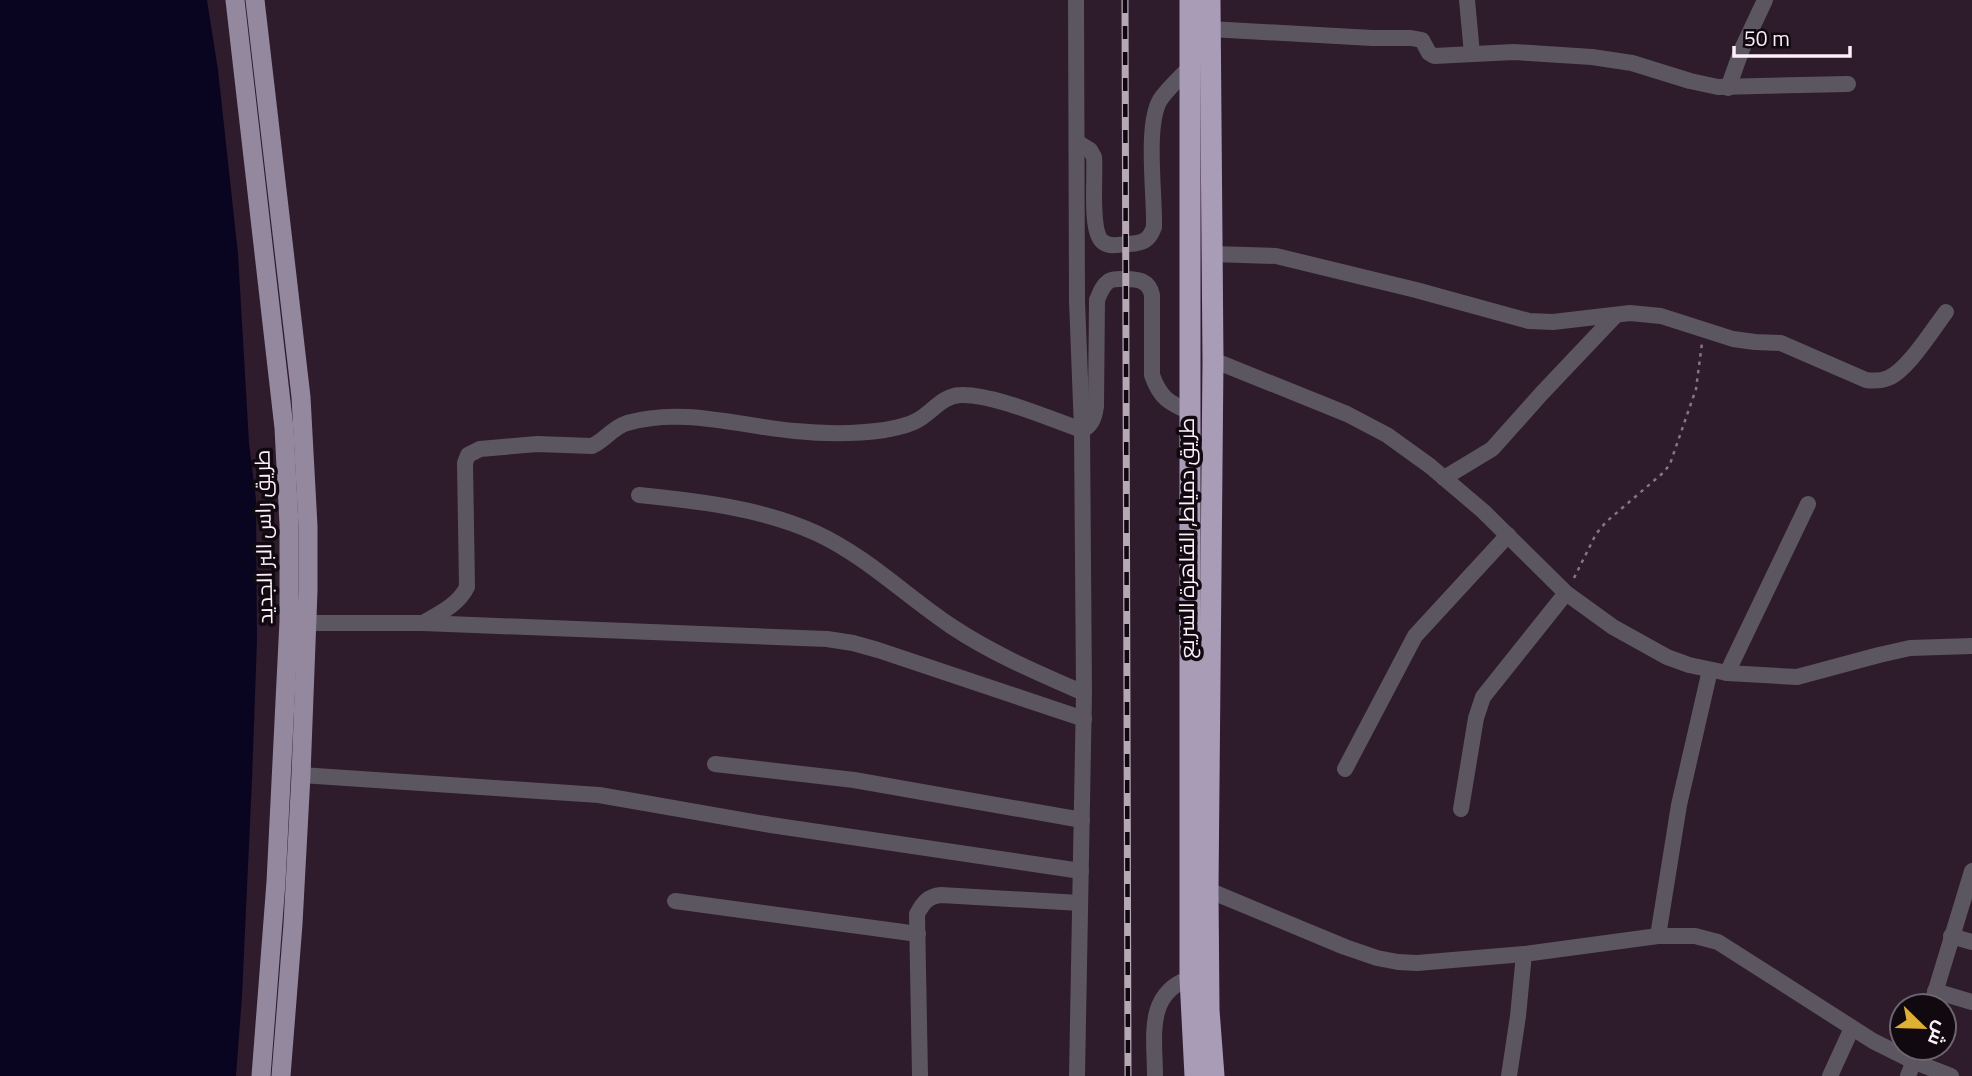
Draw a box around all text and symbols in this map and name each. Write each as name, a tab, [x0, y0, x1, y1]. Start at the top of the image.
scale bar	[1734, 14, 1850, 58]
text: 50 m	[1744, 22, 1790, 54]
street label: طريق دمياط, القاهرة السريع	[1170, 418, 1202, 658]
street label: طريق راس البر الجديد	[245, 449, 281, 625]
north arrow	[1888, 992, 1958, 1062]
text: ش	[1921, 1017, 1957, 1051]

